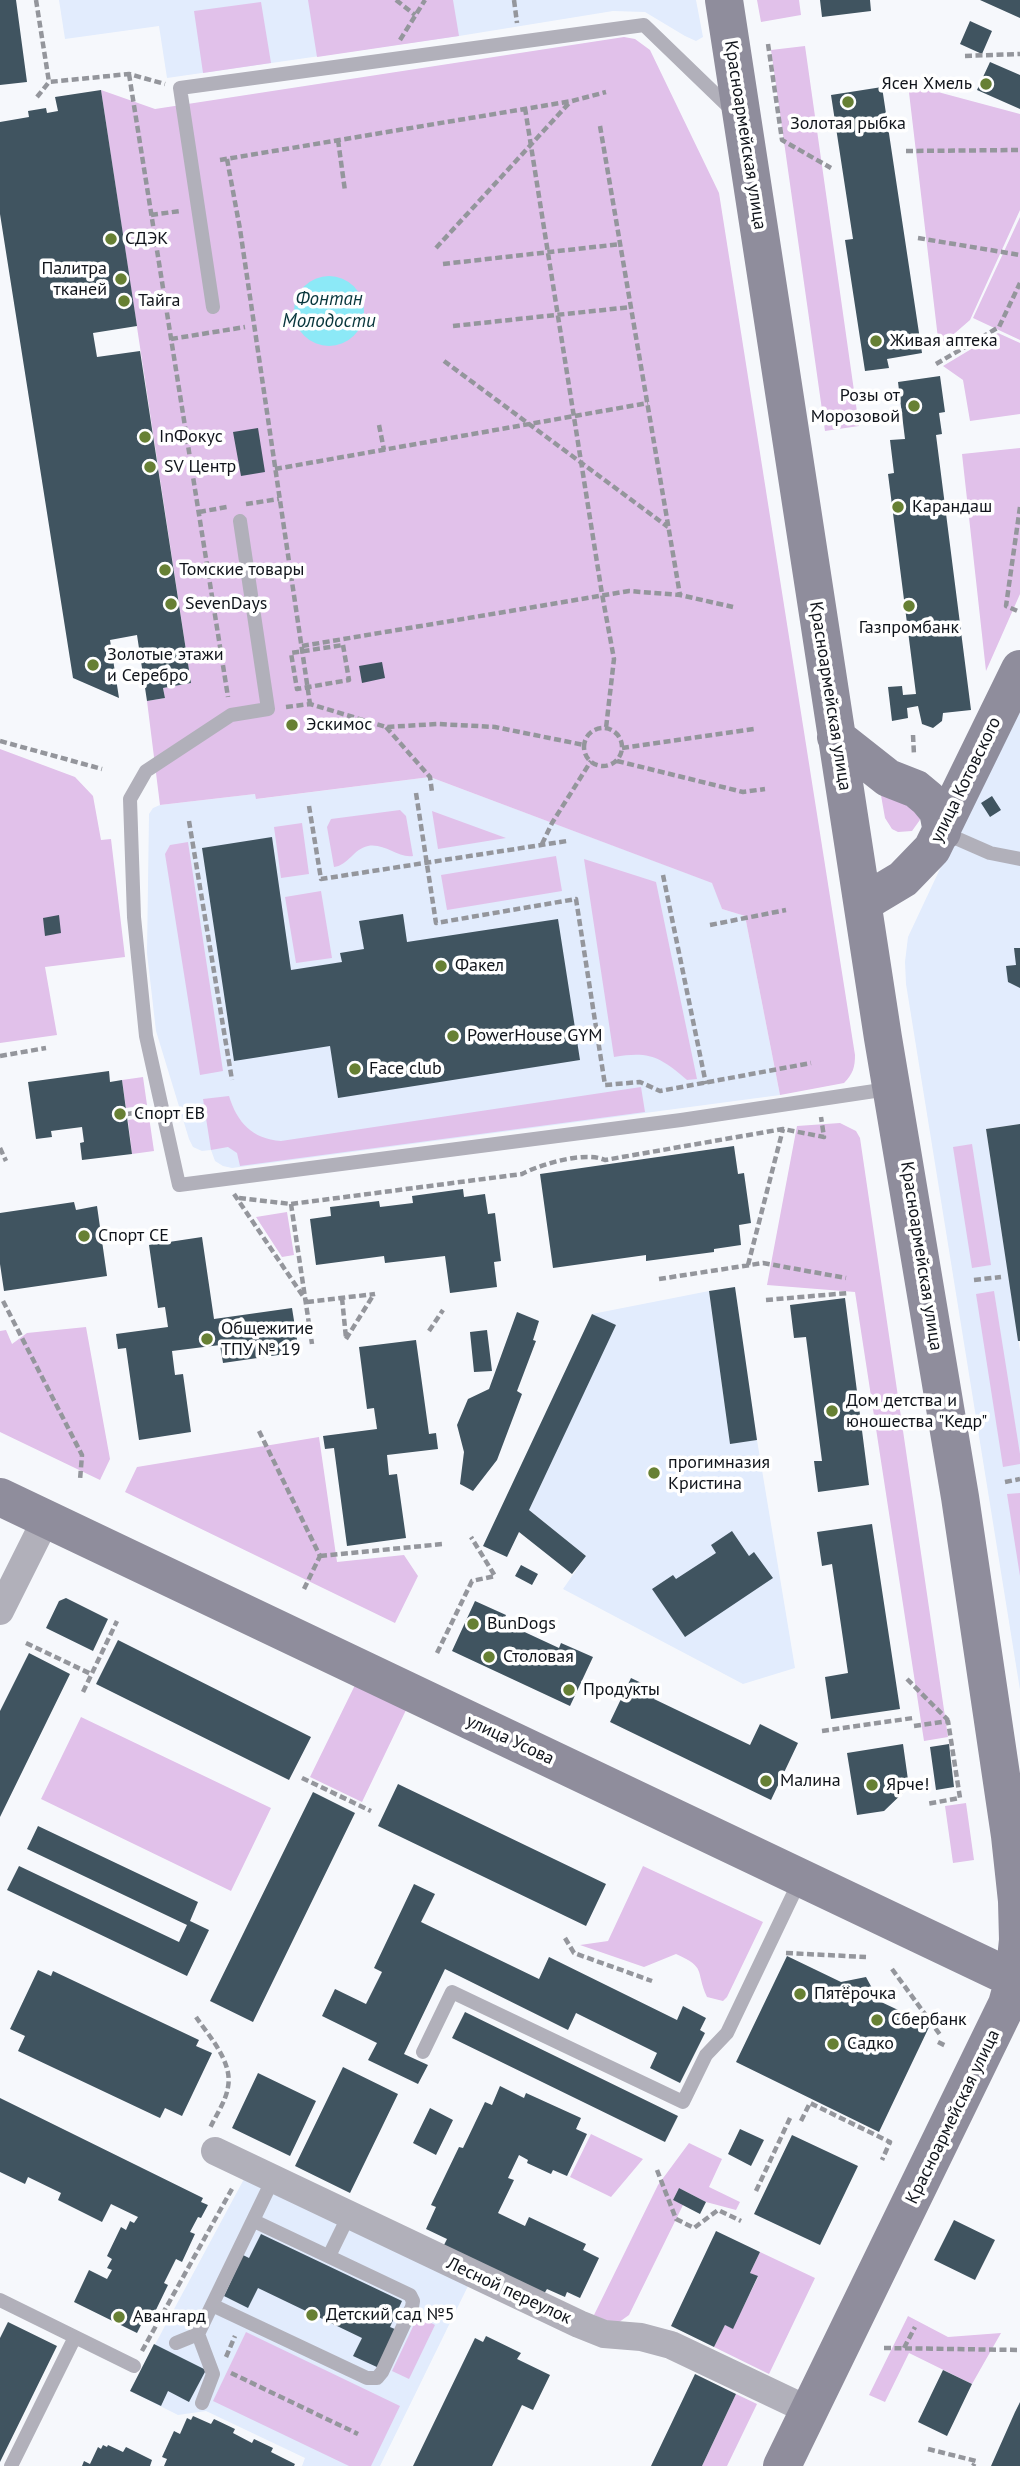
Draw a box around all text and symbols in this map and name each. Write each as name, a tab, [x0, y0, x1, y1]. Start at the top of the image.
street label: Красноармейская улица	[719, 39, 771, 231]
place label: Ясен Хмель	[881, 73, 972, 95]
marker: Ясен Хмель	[978, 76, 994, 92]
marker: Золотая рыбка	[840, 94, 856, 110]
place label: Золотая рыбка	[790, 113, 906, 135]
place label: СДЭК	[125, 228, 168, 250]
marker: СДЭК	[103, 231, 119, 247]
place label: Палитра тканей	[41, 258, 107, 300]
marker: Палитра тканей	[113, 271, 129, 287]
water label: Фонтан Молодости	[282, 289, 376, 333]
place label: Тайга	[138, 290, 180, 312]
marker: Тайга	[116, 293, 132, 309]
place label: Живая аптека	[890, 330, 998, 352]
marker: Живая аптека	[868, 333, 884, 349]
place label: Розы от Морозовой	[811, 385, 900, 428]
marker: Розы от Морозовой	[906, 398, 922, 414]
place label: InФокус	[159, 426, 223, 448]
marker: InФокус	[137, 429, 153, 445]
place label: SV Центр	[164, 456, 236, 478]
marker: SV Центр	[142, 459, 158, 475]
place label: Карандаш	[912, 496, 992, 518]
marker: Карандаш	[890, 499, 906, 515]
place label: Томские товары	[179, 559, 304, 581]
marker: Томские товары	[157, 562, 173, 578]
place label: SevenDays	[185, 593, 267, 615]
marker: SevenDays	[163, 596, 179, 612]
marker: Газпромбанк	[901, 598, 917, 614]
street label: Красноармейская улица	[804, 600, 856, 792]
place label: Газпромбанк	[859, 617, 959, 639]
place label: Золотые этажи и Серебро	[107, 644, 224, 686]
marker: Золотые этажи и Серебро	[85, 657, 101, 673]
street label: улица Котовского	[926, 713, 1006, 847]
place label: Эскимос	[306, 714, 372, 736]
marker: Эскимос	[284, 717, 300, 733]
place label: Факел	[455, 955, 504, 977]
marker: Факел	[433, 958, 449, 974]
place label: PowerHouse GYM	[467, 1025, 602, 1047]
marker: PowerHouse GYM	[445, 1028, 461, 1044]
place label: Face club	[369, 1058, 442, 1080]
marker: Face club	[347, 1061, 363, 1077]
place label: Спорт ЕВ	[134, 1103, 205, 1125]
marker: Спорт ЕВ	[112, 1106, 128, 1122]
street label: Красноармейская улица	[895, 1160, 947, 1352]
place label: Спорт СЕ	[98, 1225, 169, 1247]
marker: Спорт СЕ	[76, 1228, 92, 1244]
place label: Общежитие ТПУ № 19	[221, 1318, 313, 1360]
marker: Общежитие ТПУ № 19	[199, 1331, 215, 1347]
place label: Дом детства и юношества "Кедр"	[846, 1390, 987, 1432]
marker: Дом детства и юношества "Кедр"	[824, 1403, 840, 1419]
place label: прогимназия Кристина	[668, 1452, 770, 1494]
marker: прогимназия Кристина	[646, 1465, 662, 1481]
place label: BunDogs	[487, 1613, 556, 1635]
marker: BunDogs	[465, 1616, 481, 1632]
place label: Столовая	[503, 1646, 574, 1668]
marker: Столовая	[481, 1649, 497, 1665]
place label: Продукты	[583, 1679, 660, 1701]
marker: Продукты	[561, 1682, 577, 1698]
street label: улица Усова	[463, 1710, 557, 1770]
place label: Малина	[780, 1770, 841, 1792]
marker: Малина	[758, 1773, 774, 1789]
place label: Ярче!	[886, 1774, 929, 1796]
marker: Ярче!	[864, 1777, 880, 1793]
place label: Пятёрочка	[814, 1983, 896, 2005]
marker: Пятёрочка	[792, 1986, 808, 2002]
place label: Сбербанк	[891, 2009, 967, 2031]
marker: Сбербанк	[869, 2012, 885, 2028]
street label: Красноармейская улица	[901, 2026, 1005, 2208]
place label: Садко	[847, 2033, 894, 2055]
marker: Садко	[825, 2036, 841, 2052]
street label: Лесной переулок	[443, 2253, 575, 2329]
place label: Детский сад №5	[326, 2304, 455, 2326]
place label: Авангард	[133, 2306, 206, 2328]
marker: Детский сад №5	[304, 2307, 320, 2323]
marker: Авангард	[111, 2309, 127, 2325]

